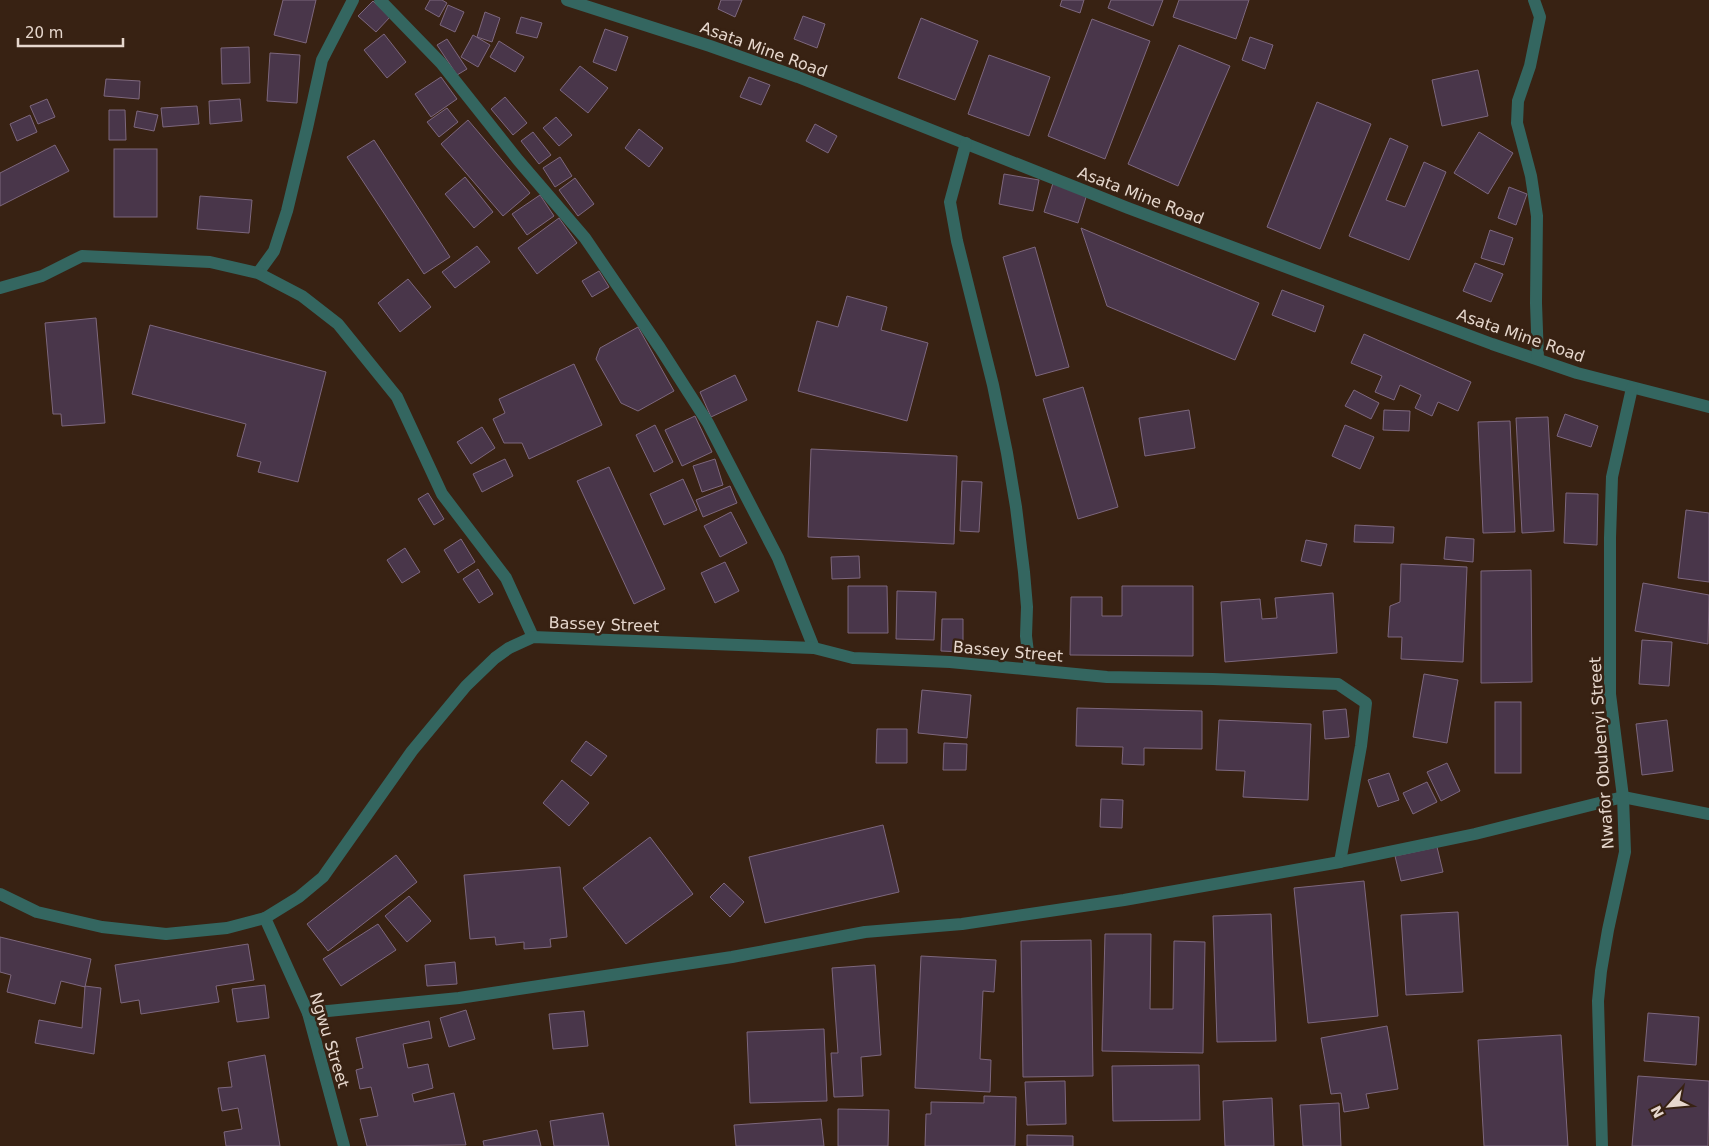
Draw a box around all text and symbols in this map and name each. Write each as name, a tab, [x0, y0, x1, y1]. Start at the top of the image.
scale bar	[18, 15, 122, 47]
street label: Asata Mine Road	[698, 18, 830, 81]
text: 20 m	[25, 24, 63, 42]
street label: Asata Mine Road	[1075, 163, 1207, 228]
street label: Asata Mine Road	[1455, 305, 1587, 366]
street label: Bassey Street	[548, 613, 660, 636]
street label: Bassey Street	[952, 637, 1064, 666]
street label: Nwafor Obubenyi Street	[1585, 656, 1618, 850]
street label: Ngwu Street	[306, 990, 353, 1090]
north arrow	[1644, 1081, 1694, 1131]
text: N	[1648, 1103, 1667, 1121]

